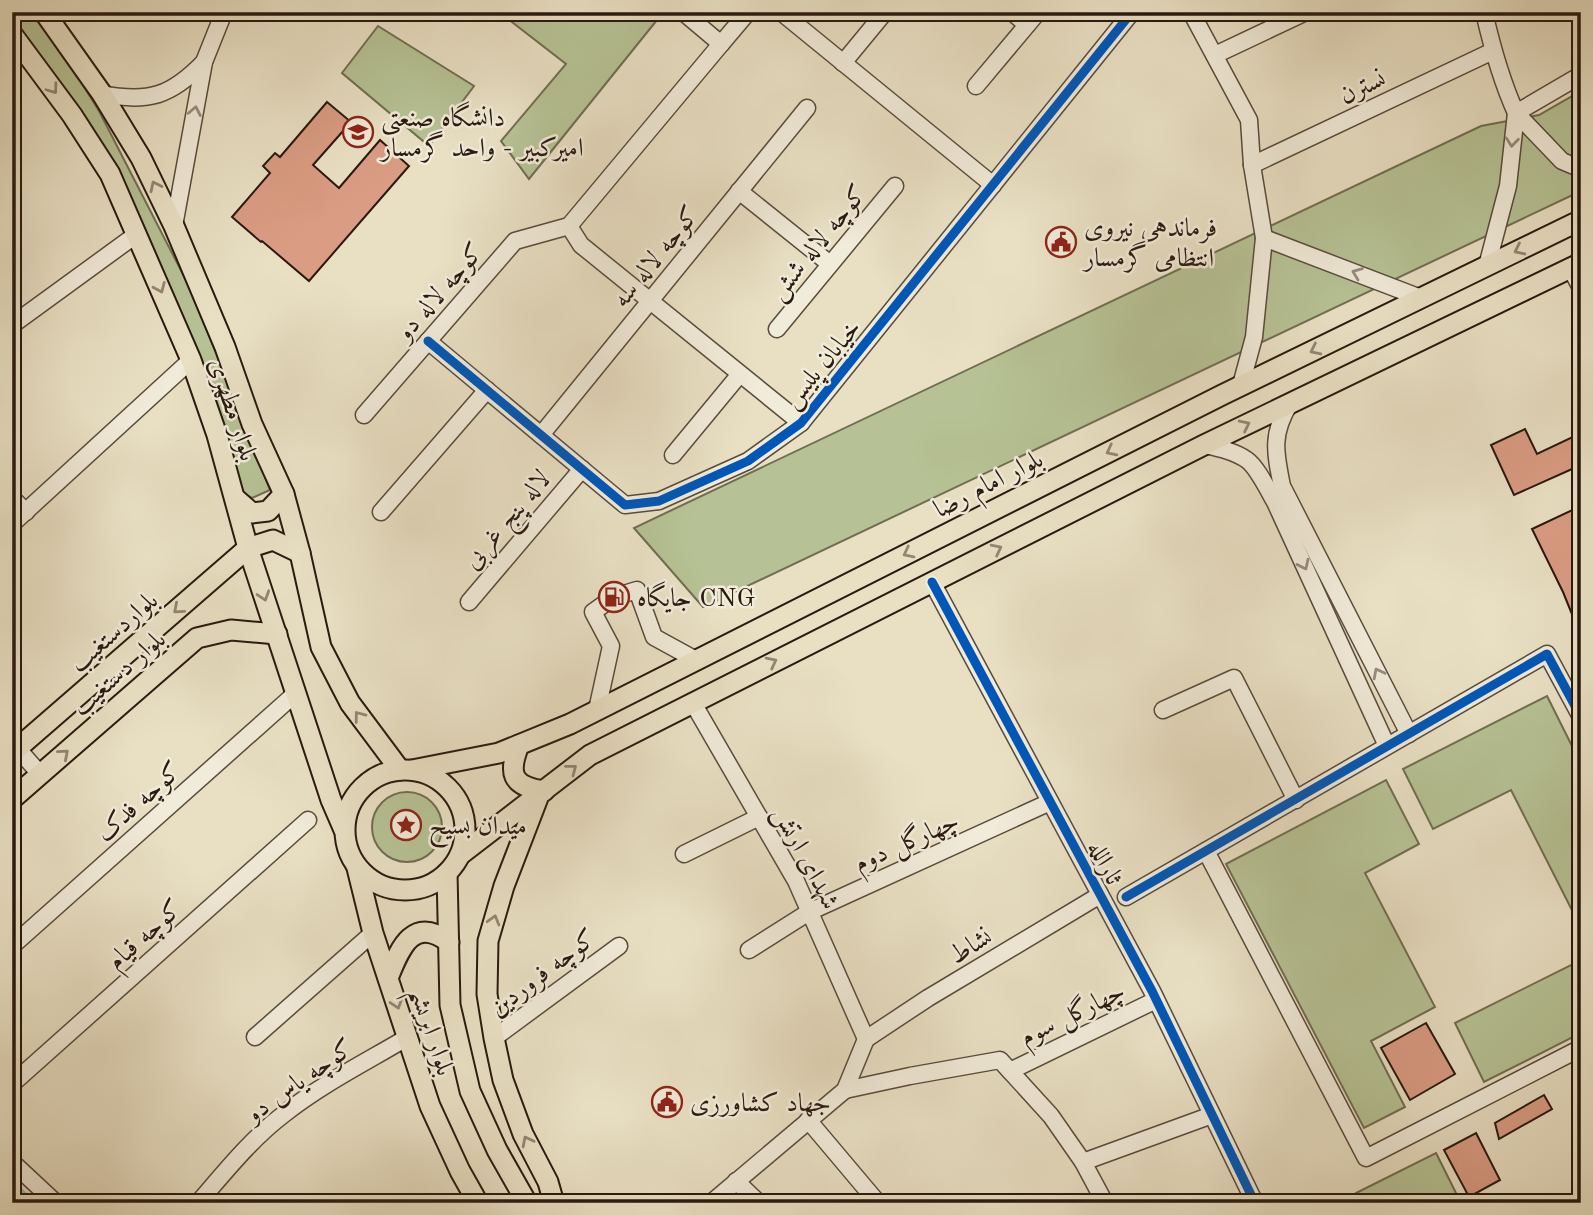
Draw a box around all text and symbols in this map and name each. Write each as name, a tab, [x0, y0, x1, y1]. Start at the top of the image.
street label: نسترن	[1336, 66, 1390, 110]
one-way arrow	[44, 81, 57, 94]
place label: دانشگاه صنعتی امیرکبیر - واحد گرمسار	[378, 101, 584, 163]
one-way arrow	[187, 105, 202, 117]
school or university icon: دانشگاه صنعتی امیرکبیر - واحد گرمسار	[341, 115, 375, 149]
one-way arrow	[1505, 136, 1520, 148]
one-way arrow	[149, 181, 163, 193]
street label: کوچه لاله شش	[764, 181, 875, 308]
street label: کوچه لاله سه	[608, 202, 707, 315]
place label: فرماندهی نیروی انتظامی گرمسار	[1081, 216, 1217, 273]
public building icon: فرماندهی نیروی انتظامی گرمسار	[1044, 225, 1078, 259]
street label: کوچه لاله دو	[390, 239, 492, 350]
one-way arrow	[1514, 242, 1526, 256]
one-way arrow	[1352, 268, 1364, 282]
one-way arrow	[152, 281, 166, 293]
street label: خیابان پلیس	[778, 315, 870, 416]
one-way arrow	[1310, 341, 1322, 355]
street label: بلوار مطهری	[201, 355, 261, 465]
one-way arrow	[1238, 420, 1250, 434]
one-way arrow	[1106, 442, 1118, 456]
street label: بلوار امام رضا	[930, 446, 1051, 530]
street label: لاله پنج غربی	[459, 466, 563, 580]
one-way arrow	[990, 543, 1002, 557]
one-way arrow	[903, 545, 915, 559]
one-way arrow	[1296, 558, 1310, 570]
fuel station icon: جایگاه CNG	[597, 580, 631, 614]
place label: جایگاه CNG	[637, 581, 755, 613]
street label: بلواردستغیب	[65, 587, 165, 679]
one-way arrow	[256, 590, 271, 602]
one-way arrow	[174, 600, 187, 613]
street label: بلوار دستغیب	[67, 626, 172, 722]
one-way arrow	[765, 657, 777, 671]
one-way arrow	[1373, 668, 1386, 680]
one-way arrow	[355, 711, 368, 724]
one-way arrow	[55, 750, 68, 762]
street label: کوچه فدک	[92, 758, 189, 850]
one-way arrow	[563, 765, 576, 777]
street label: شهدای ارتش	[765, 802, 843, 915]
street label: چهارگل دوم	[849, 805, 966, 885]
place icon: میدان بسیح	[389, 808, 423, 842]
place label: میدان بسیح	[429, 814, 527, 849]
street label: ثارالله	[1081, 837, 1127, 891]
street label: کوچه قیام	[103, 895, 193, 981]
one-way arrow	[486, 914, 501, 926]
street label: نشاط	[945, 924, 997, 969]
street label: کوچه فروردین	[485, 925, 603, 1024]
street label: چهارگل سوم	[1014, 975, 1133, 1059]
street label: بلوار ابریشم	[394, 984, 458, 1082]
one-way arrow	[389, 997, 403, 1010]
street label: کوچه یاس دو	[239, 1035, 361, 1132]
public building icon: جهاد کشاورزی	[650, 1085, 684, 1119]
place label: جهاد کشاورزی	[690, 1091, 831, 1118]
one-way arrow	[521, 1136, 535, 1148]

